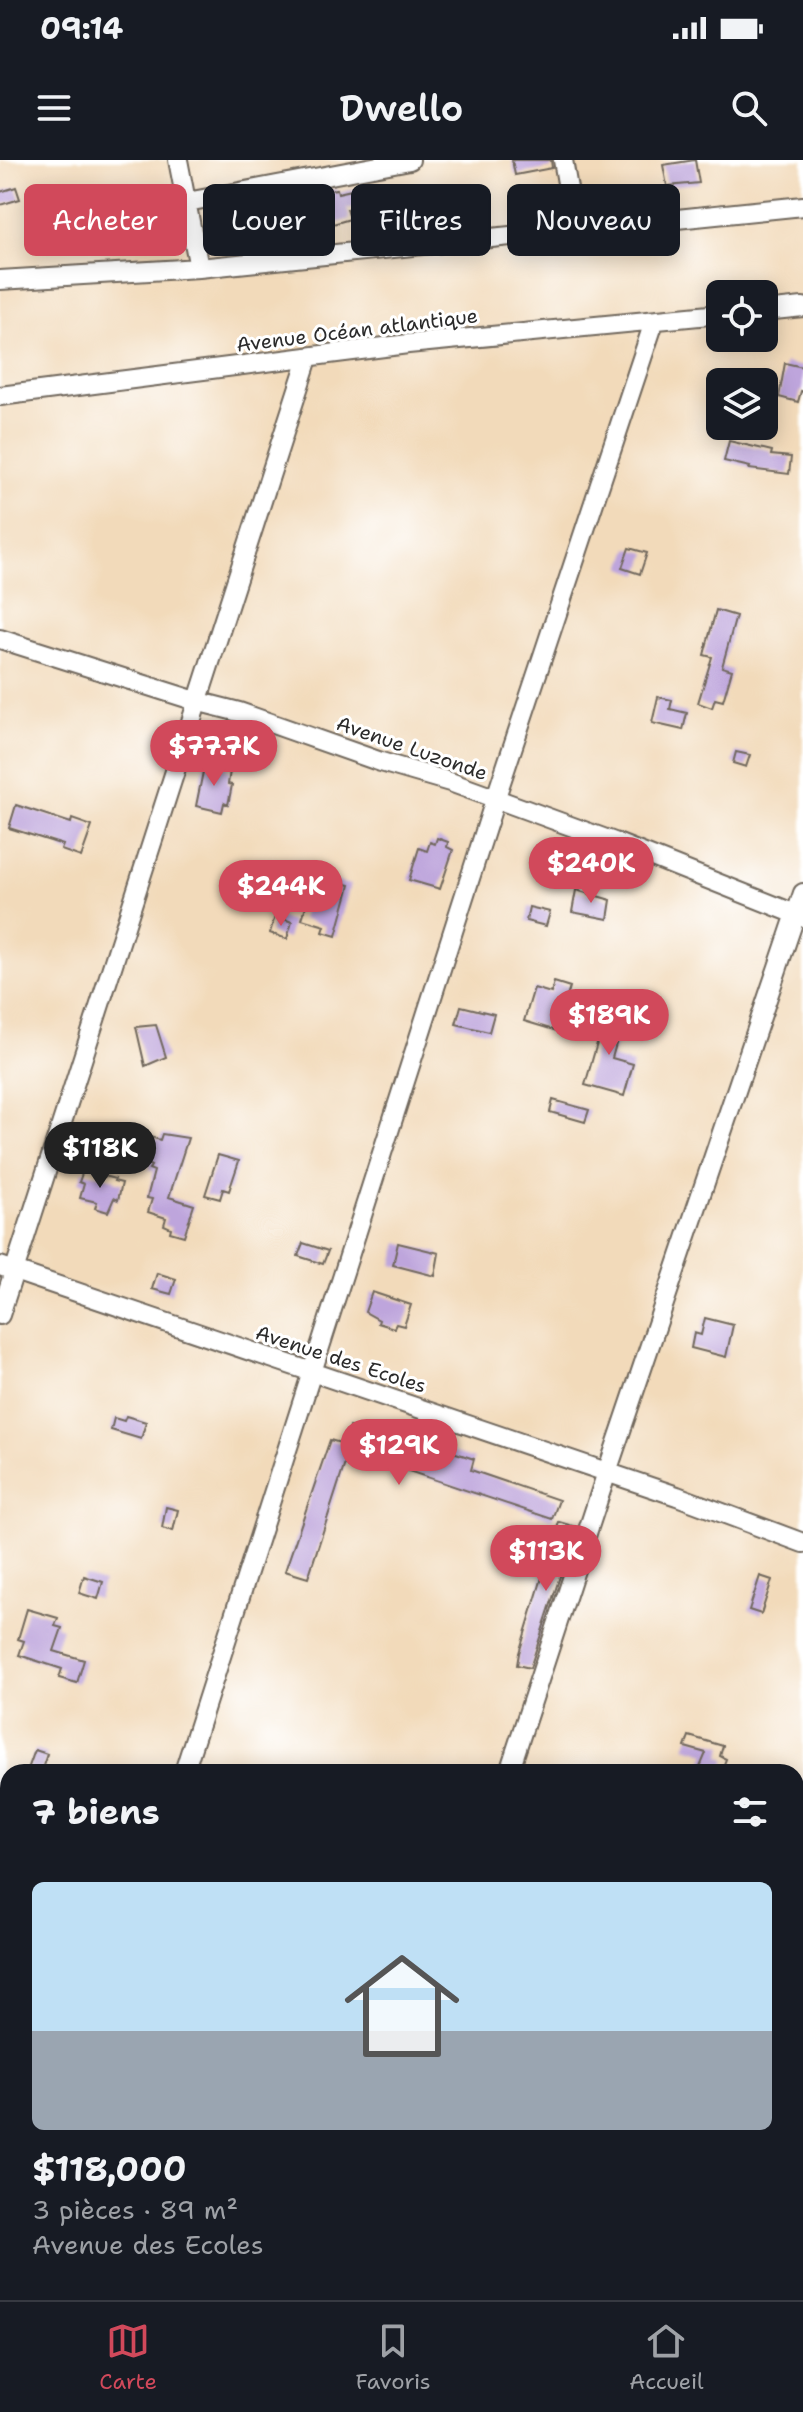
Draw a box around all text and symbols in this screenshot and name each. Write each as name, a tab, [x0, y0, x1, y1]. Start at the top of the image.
text: 09:14	[40, 8, 123, 49]
text: Dwello	[340, 84, 463, 133]
icon: menu	[32, 86, 76, 130]
icon: search	[727, 86, 771, 130]
chip: Acheter	[24, 184, 187, 256]
chip: Louer	[203, 184, 335, 256]
chip: Filtres	[351, 184, 491, 256]
chip: Nouveau	[507, 184, 680, 256]
map controls	[706, 280, 778, 440]
button: locate	[706, 280, 778, 352]
street label: Avenue Océan atlantique	[235, 302, 479, 358]
button: layers	[706, 368, 778, 440]
street label: Avenue Luzonde	[333, 710, 491, 786]
pin: $77.7K	[149, 720, 279, 788]
text: $77.7K	[168, 728, 260, 763]
pin: $240K	[535, 837, 647, 905]
text: $240K	[547, 845, 635, 880]
pin: $244K	[225, 860, 337, 928]
text: $244K	[237, 868, 325, 903]
pin: $189K	[553, 989, 665, 1057]
text: $189K	[568, 997, 650, 1032]
pin: $118K	[44, 1122, 156, 1190]
text: $118K	[62, 1130, 138, 1165]
street label: Avenue des Ecoles	[252, 1319, 430, 1399]
pin: $129K	[343, 1419, 455, 1487]
text: $129K	[359, 1427, 440, 1462]
pin: $113K	[490, 1525, 602, 1593]
text: $113K	[508, 1533, 584, 1568]
text: 7 biens	[32, 1789, 160, 1835]
icon: filters	[728, 1790, 772, 1834]
icon: home	[330, 1934, 474, 2078]
text: $118,000	[32, 2146, 186, 2192]
text: 3 pièces · 89 m²	[32, 2192, 238, 2227]
text: Avenue des Ecoles	[32, 2227, 264, 2262]
tab: Carte	[99, 2319, 157, 2396]
tab: Favoris	[356, 2319, 431, 2396]
tab: Accueil	[629, 2319, 704, 2396]

